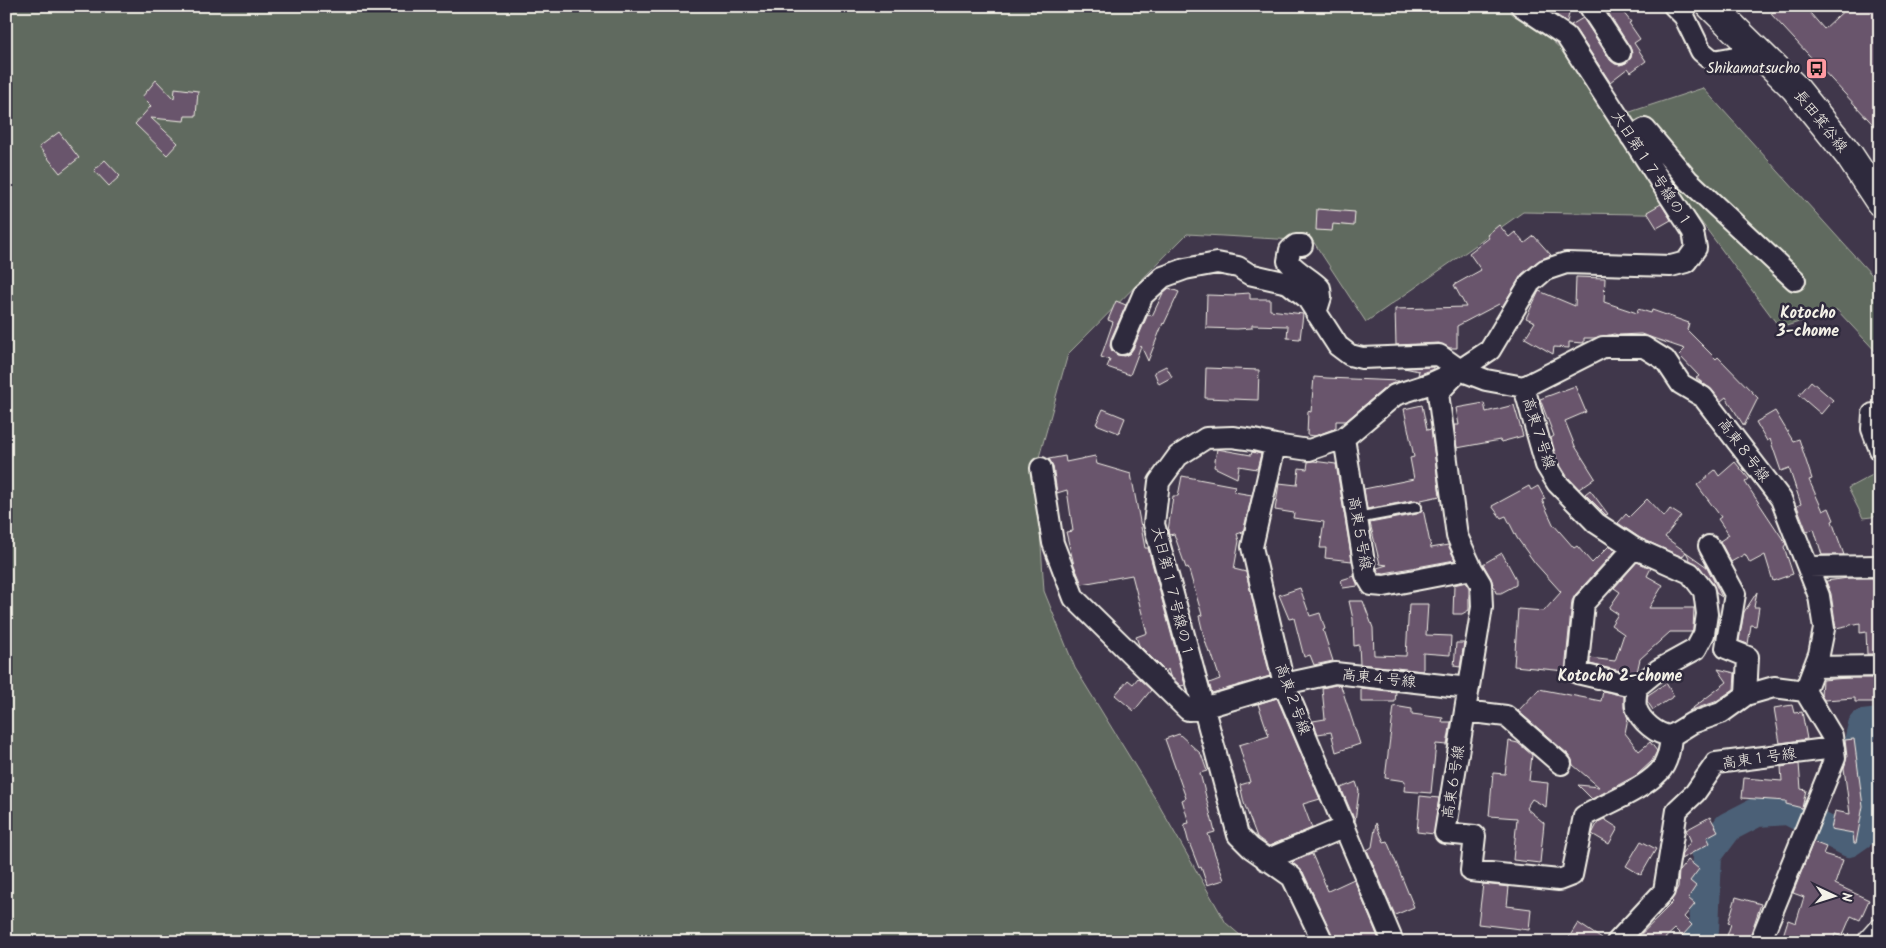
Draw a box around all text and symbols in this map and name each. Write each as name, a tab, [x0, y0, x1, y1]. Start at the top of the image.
bus stop icon: Shikamatsucho	[1804, 56, 1828, 80]
place label: Shikamatsucho	[1706, 57, 1800, 81]
street label: 長田箕谷線	[1787, 85, 1853, 158]
street label: 大日第１７号線の１	[1604, 106, 1698, 233]
district label: Kotocho 3-chome	[1776, 301, 1839, 344]
street label: 高東７号線	[1515, 394, 1561, 473]
street label: 高東８号線	[1711, 413, 1775, 488]
street label: 高東５号線	[1341, 494, 1377, 572]
street label: 大日第１７号線の１	[1144, 524, 1200, 661]
street label: 高東２号線	[1268, 660, 1316, 739]
street label: 高東４号線	[1340, 663, 1417, 695]
district label: Kotocho 2-chome	[1558, 664, 1682, 689]
street label: 高東１号線	[1720, 742, 1798, 776]
street label: 高東６号線	[1436, 743, 1472, 821]
north arrow	[1808, 870, 1858, 920]
text: N	[1835, 892, 1857, 902]

